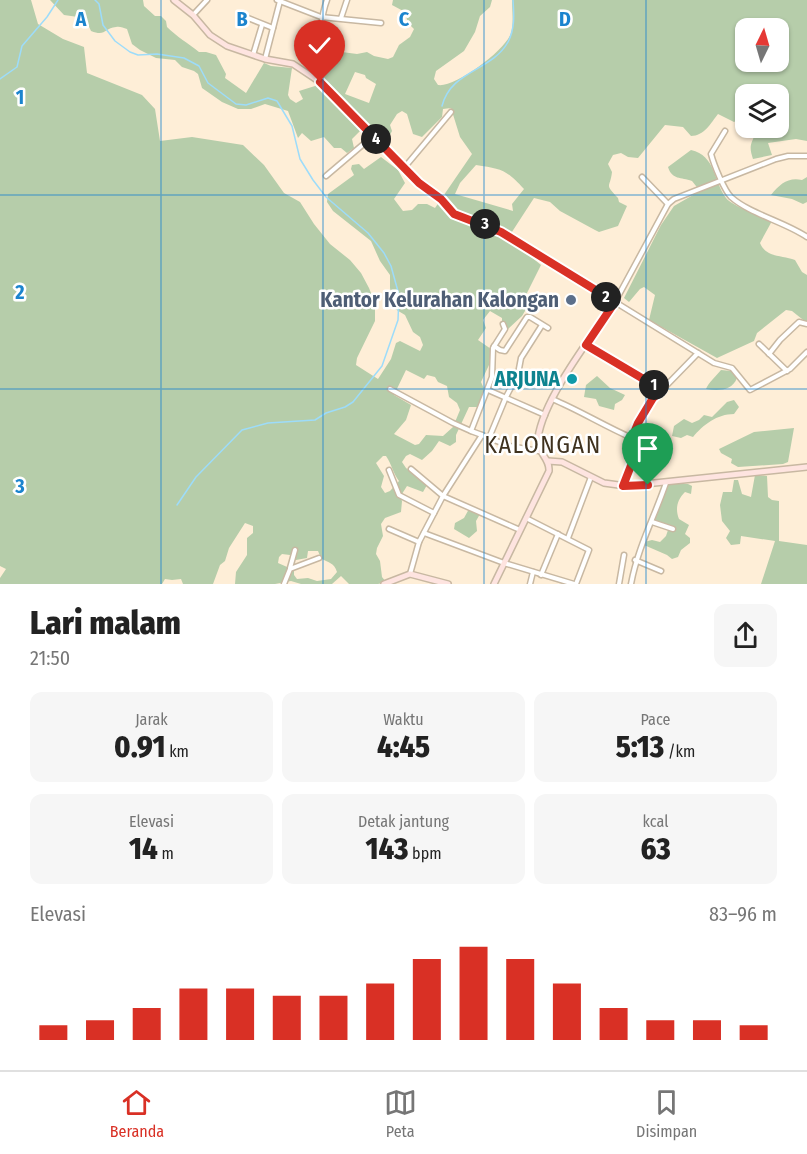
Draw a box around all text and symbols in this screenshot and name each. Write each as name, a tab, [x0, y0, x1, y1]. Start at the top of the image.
text: A	[75, 7, 88, 31]
text: B	[236, 7, 248, 31]
text: C	[399, 7, 410, 31]
text: D	[559, 7, 571, 31]
north arrow	[735, 18, 789, 72]
map controls	[735, 18, 789, 138]
pin	[294, 20, 345, 82]
icon: check	[303, 29, 336, 62]
button: layers	[735, 84, 789, 138]
text: 1	[16, 85, 24, 109]
pin: 4	[361, 124, 391, 154]
text: 4	[372, 129, 380, 148]
pin: 3	[470, 209, 500, 239]
text: 3	[481, 214, 489, 233]
text: 2	[14, 280, 25, 304]
pin: 2	[591, 282, 621, 312]
place label: Kantor Kelurahan Kalongan	[320, 287, 559, 313]
text: 2	[602, 287, 610, 306]
marker: Kantor Kelurahan Kalongan	[564, 293, 578, 307]
place label: ARJUNA	[494, 366, 561, 392]
pin: 1	[639, 370, 669, 400]
marker: ARJUNA	[565, 372, 579, 386]
text: 1	[651, 375, 657, 394]
pin	[622, 423, 673, 485]
district label: KALONGAN	[484, 431, 602, 459]
icon: arrive	[631, 432, 664, 465]
text: 3	[14, 474, 25, 498]
text: Lari malam	[30, 603, 181, 643]
button: share	[714, 604, 777, 667]
text: 21:50	[30, 646, 70, 670]
text: Jarak	[135, 710, 168, 729]
text: Waktu	[383, 710, 424, 729]
text: Pace	[641, 710, 670, 729]
text: 0.91	[114, 729, 165, 765]
text: 4:45	[377, 729, 430, 765]
text: 5:13	[616, 729, 664, 765]
text: km	[165, 742, 189, 761]
text: /km	[664, 742, 695, 761]
text: Elevasi	[129, 812, 174, 831]
text: Detak jantung	[358, 812, 449, 831]
text: kcal	[643, 812, 668, 831]
text: 14	[129, 831, 158, 867]
text: 143	[366, 831, 408, 867]
text: 63	[640, 831, 671, 867]
text: m	[158, 844, 174, 863]
text: bpm	[408, 844, 441, 863]
text: Elevasi	[30, 902, 86, 926]
text: 83–96 m	[709, 902, 777, 926]
tab: Beranda	[110, 1086, 164, 1141]
tab: Peta	[384, 1086, 417, 1141]
tab: Disimpan	[636, 1086, 697, 1141]

